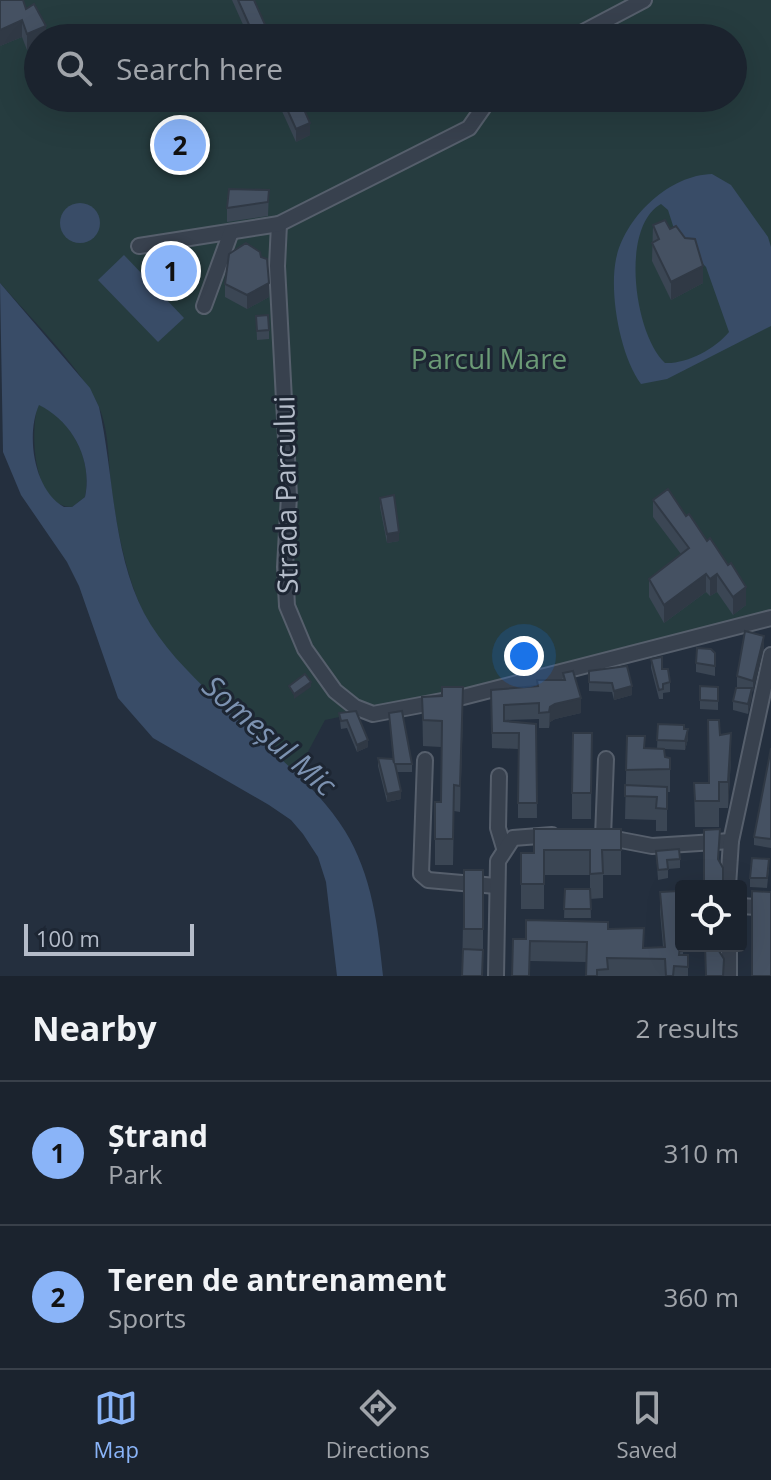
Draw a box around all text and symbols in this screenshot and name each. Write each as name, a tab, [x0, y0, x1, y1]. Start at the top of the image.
search box	[24, 24, 747, 112]
icon: search	[52, 46, 96, 90]
text: Search here	[116, 48, 283, 89]
pin: 2	[154, 115, 206, 175]
pin: 1	[145, 241, 197, 301]
park label: Parcul Mare	[411, 339, 567, 377]
street label: Strada Parcului	[264, 396, 306, 594]
your location	[504, 636, 544, 676]
water label: Someșul Mic	[194, 665, 346, 805]
map controls	[675, 880, 747, 952]
button: locate	[675, 880, 747, 952]
scale bar	[24, 920, 194, 956]
text: 100 m	[36, 923, 100, 953]
text: Nearby	[32, 1005, 157, 1051]
text: 2 results	[636, 1010, 739, 1046]
text: Ștrand	[108, 1115, 208, 1156]
text: 1	[51, 1135, 65, 1171]
text: 310 m	[664, 1135, 739, 1171]
text: Park	[108, 1156, 162, 1192]
text: Teren de antrenament	[108, 1259, 446, 1300]
text: 2	[51, 1279, 65, 1315]
text: 360 m	[664, 1279, 739, 1315]
text: Sports	[108, 1300, 186, 1336]
tab: Map	[93, 1386, 139, 1464]
tab: Directions	[326, 1386, 430, 1464]
tab: Saved	[616, 1386, 678, 1464]

